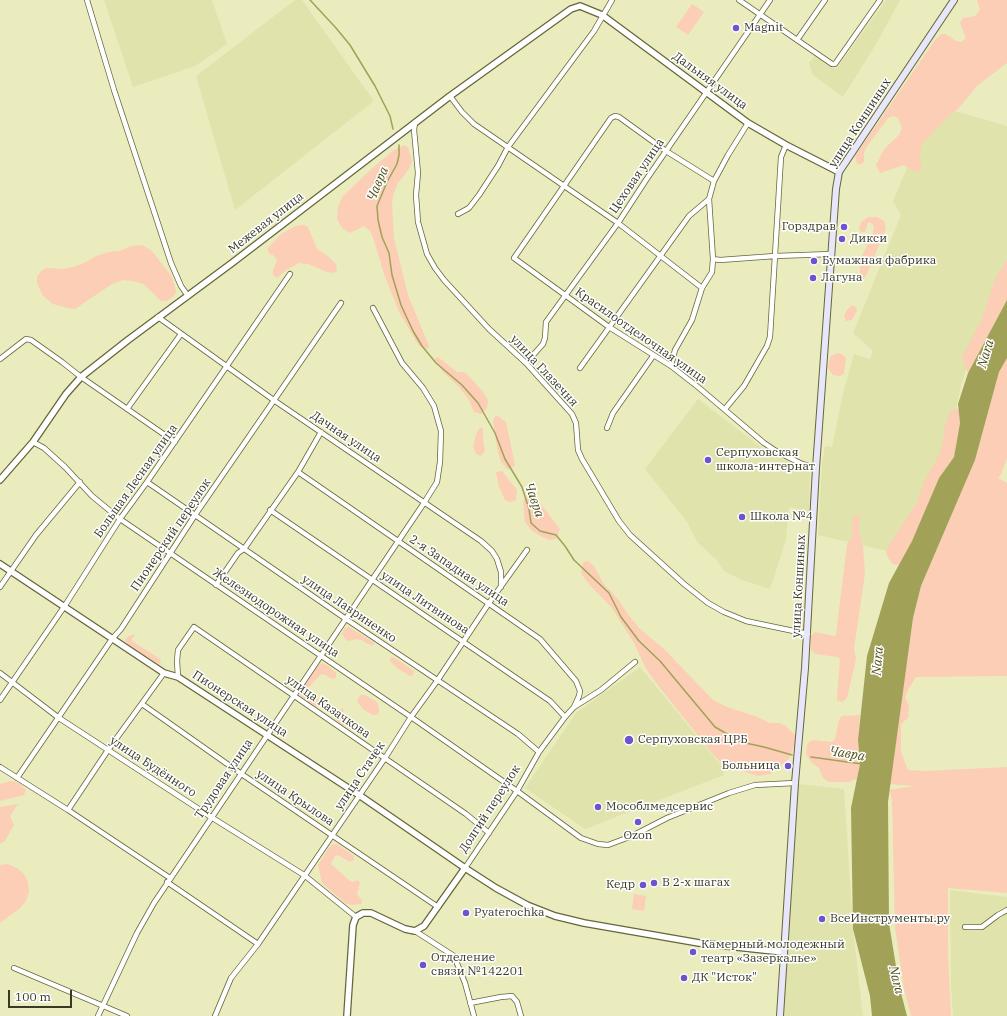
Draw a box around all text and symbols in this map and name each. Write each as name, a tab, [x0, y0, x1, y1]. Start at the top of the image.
place label: Magnit	[744, 21, 783, 35]
marker: Magnit	[731, 23, 741, 33]
street label: Дальняя улица	[670, 49, 750, 113]
street label: улица Коншиных	[826, 76, 894, 170]
street label: Цеховая улица	[607, 136, 667, 216]
water label: Чавра	[364, 164, 392, 204]
street label: Межевая улица	[226, 189, 306, 257]
place label: Горздрав	[782, 220, 836, 234]
marker: Горздрав	[839, 222, 849, 232]
place label: Дикси	[850, 232, 887, 246]
marker: Дикси	[837, 234, 847, 244]
place label: Бумажная фабрика	[822, 254, 936, 268]
marker: Бумажная фабрика	[809, 256, 819, 266]
place label: Лагуна	[821, 271, 863, 285]
marker: Лагуна	[808, 273, 818, 283]
street label: Красилоотделочная улица	[572, 285, 710, 387]
street label: улица Глазечня	[507, 332, 581, 410]
water label: Nara	[974, 338, 998, 370]
street label: Дачная улица	[308, 408, 384, 466]
street label: Большая Лесная улица	[91, 421, 181, 541]
place label: Серпуховская школа-интернат	[716, 446, 815, 474]
marker: Серпуховская школа-интернат	[703, 455, 713, 465]
street label: Пионерский переулок	[128, 476, 214, 594]
water label: Чавра	[521, 480, 547, 520]
place label: Школа №4	[750, 510, 813, 524]
marker: Школа №4	[737, 512, 747, 522]
street label: 2-я Западная улица	[406, 532, 512, 610]
street label: улица Коншиных	[789, 534, 809, 638]
street label: Железнодорожная улица	[210, 565, 342, 661]
street label: улица Литвинова	[378, 568, 472, 638]
street label: улица Лавриненко	[299, 572, 399, 646]
water label: Nara	[869, 646, 887, 676]
street label: Пионерская улица	[190, 668, 290, 740]
street label: улица Казачкова	[283, 673, 373, 741]
place label: Серпуховская ЦРБ	[638, 733, 748, 747]
street label: улица Будённого	[107, 734, 199, 800]
marker: Серпуховская ЦРБ	[623, 734, 635, 746]
street label: Трудовая улица	[192, 736, 256, 822]
street label: улица Стачек	[332, 739, 388, 813]
water label: Чавра	[828, 743, 866, 765]
place label: Больница	[722, 759, 780, 773]
marker: Больница	[783, 761, 793, 771]
street label: Долгий переулок	[456, 762, 524, 856]
street label: улица Крылова	[253, 767, 337, 829]
place label: Мособлмедсервис	[606, 800, 713, 814]
marker: Мособлмедсервис	[593, 802, 603, 812]
marker: Ozon	[633, 817, 643, 827]
place label: Ozon	[623, 829, 653, 843]
place label: В 2-х шагах	[662, 876, 730, 890]
place label: Кедр	[606, 878, 635, 892]
marker: В 2-х шагах	[649, 878, 659, 888]
marker: Кедр	[638, 880, 648, 890]
place label: Pyaterochka	[474, 906, 544, 920]
marker: Pyaterochka	[461, 908, 471, 918]
place label: ВсеИнструменты.ру	[830, 912, 950, 926]
marker: ВсеИнструменты.ру	[817, 914, 827, 924]
place label: Камерный молодежный театр «Зазеркалье»	[701, 938, 845, 966]
marker: Камерный молодежный театр «Зазеркалье»	[688, 947, 698, 957]
place label: Отделение связи №142201	[431, 951, 524, 979]
marker: Отделение связи №142201	[418, 960, 428, 970]
water label: Nara	[885, 964, 907, 996]
place label: ДК "Исток"	[692, 971, 757, 985]
marker: ДК "Исток"	[679, 973, 689, 983]
scale bar	[10, 982, 74, 1008]
text: 100 m	[15, 989, 51, 1004]

